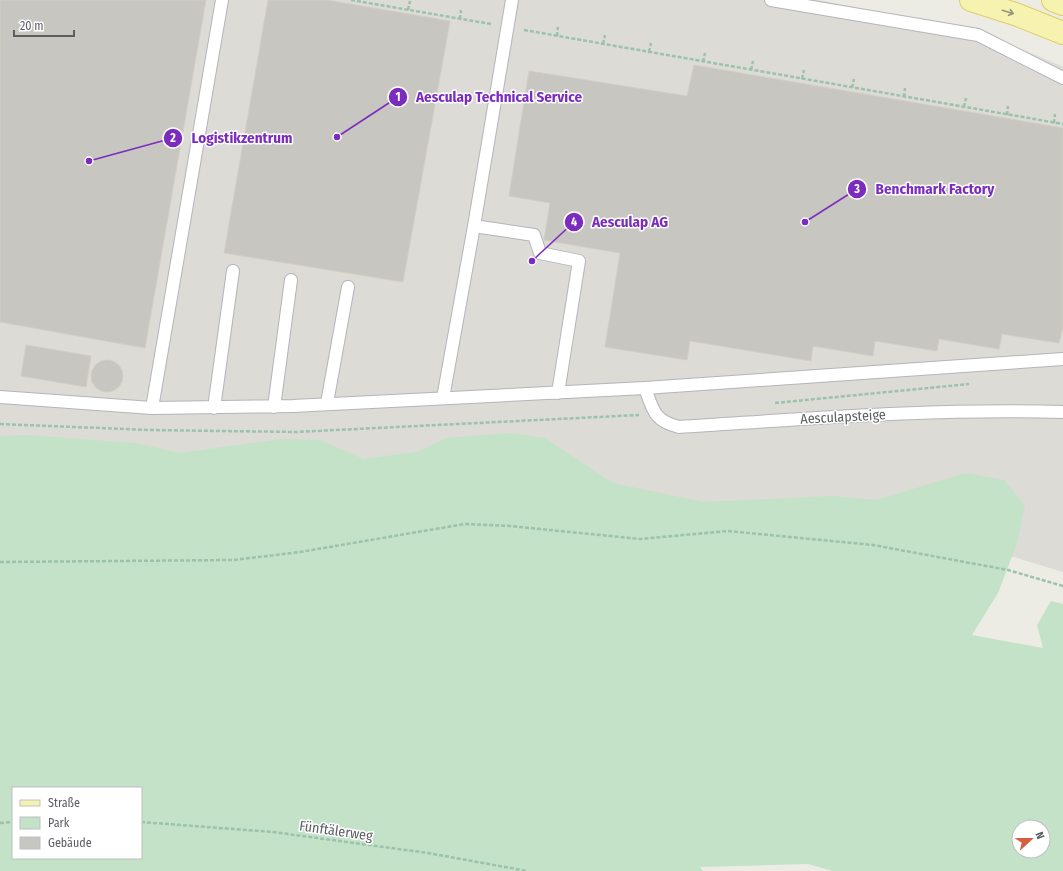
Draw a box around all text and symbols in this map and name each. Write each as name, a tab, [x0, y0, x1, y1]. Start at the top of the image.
one-way arrow	[1002, 9, 1015, 16]
scale bar	[14, 12, 74, 38]
text: 20 m	[20, 19, 44, 33]
callout: Aesculap Technical Service	[388, 84, 590, 111]
text: Aesculap Technical Service	[415, 88, 582, 106]
text: 1	[395, 90, 401, 104]
callout: Logistikzentrum	[163, 125, 300, 152]
text: Logistikzentrum	[192, 129, 293, 147]
text: 2	[169, 131, 176, 145]
callout: Benchmark Factory	[847, 175, 1002, 202]
text: Benchmark Factory	[876, 180, 995, 198]
text: 3	[853, 182, 860, 196]
callout: Aesculap AG	[564, 208, 676, 235]
text: Aesculap AG	[591, 213, 668, 231]
text: 4	[571, 215, 577, 229]
street label: Aesculapsteige	[800, 406, 886, 428]
legend	[12, 787, 142, 859]
text: Straße	[48, 796, 80, 810]
text: Park	[48, 816, 70, 830]
street label: Fünftälerweg	[298, 817, 374, 845]
north arrow	[1011, 819, 1051, 859]
text: N	[1033, 830, 1047, 841]
text: Gebäude	[48, 836, 92, 850]

